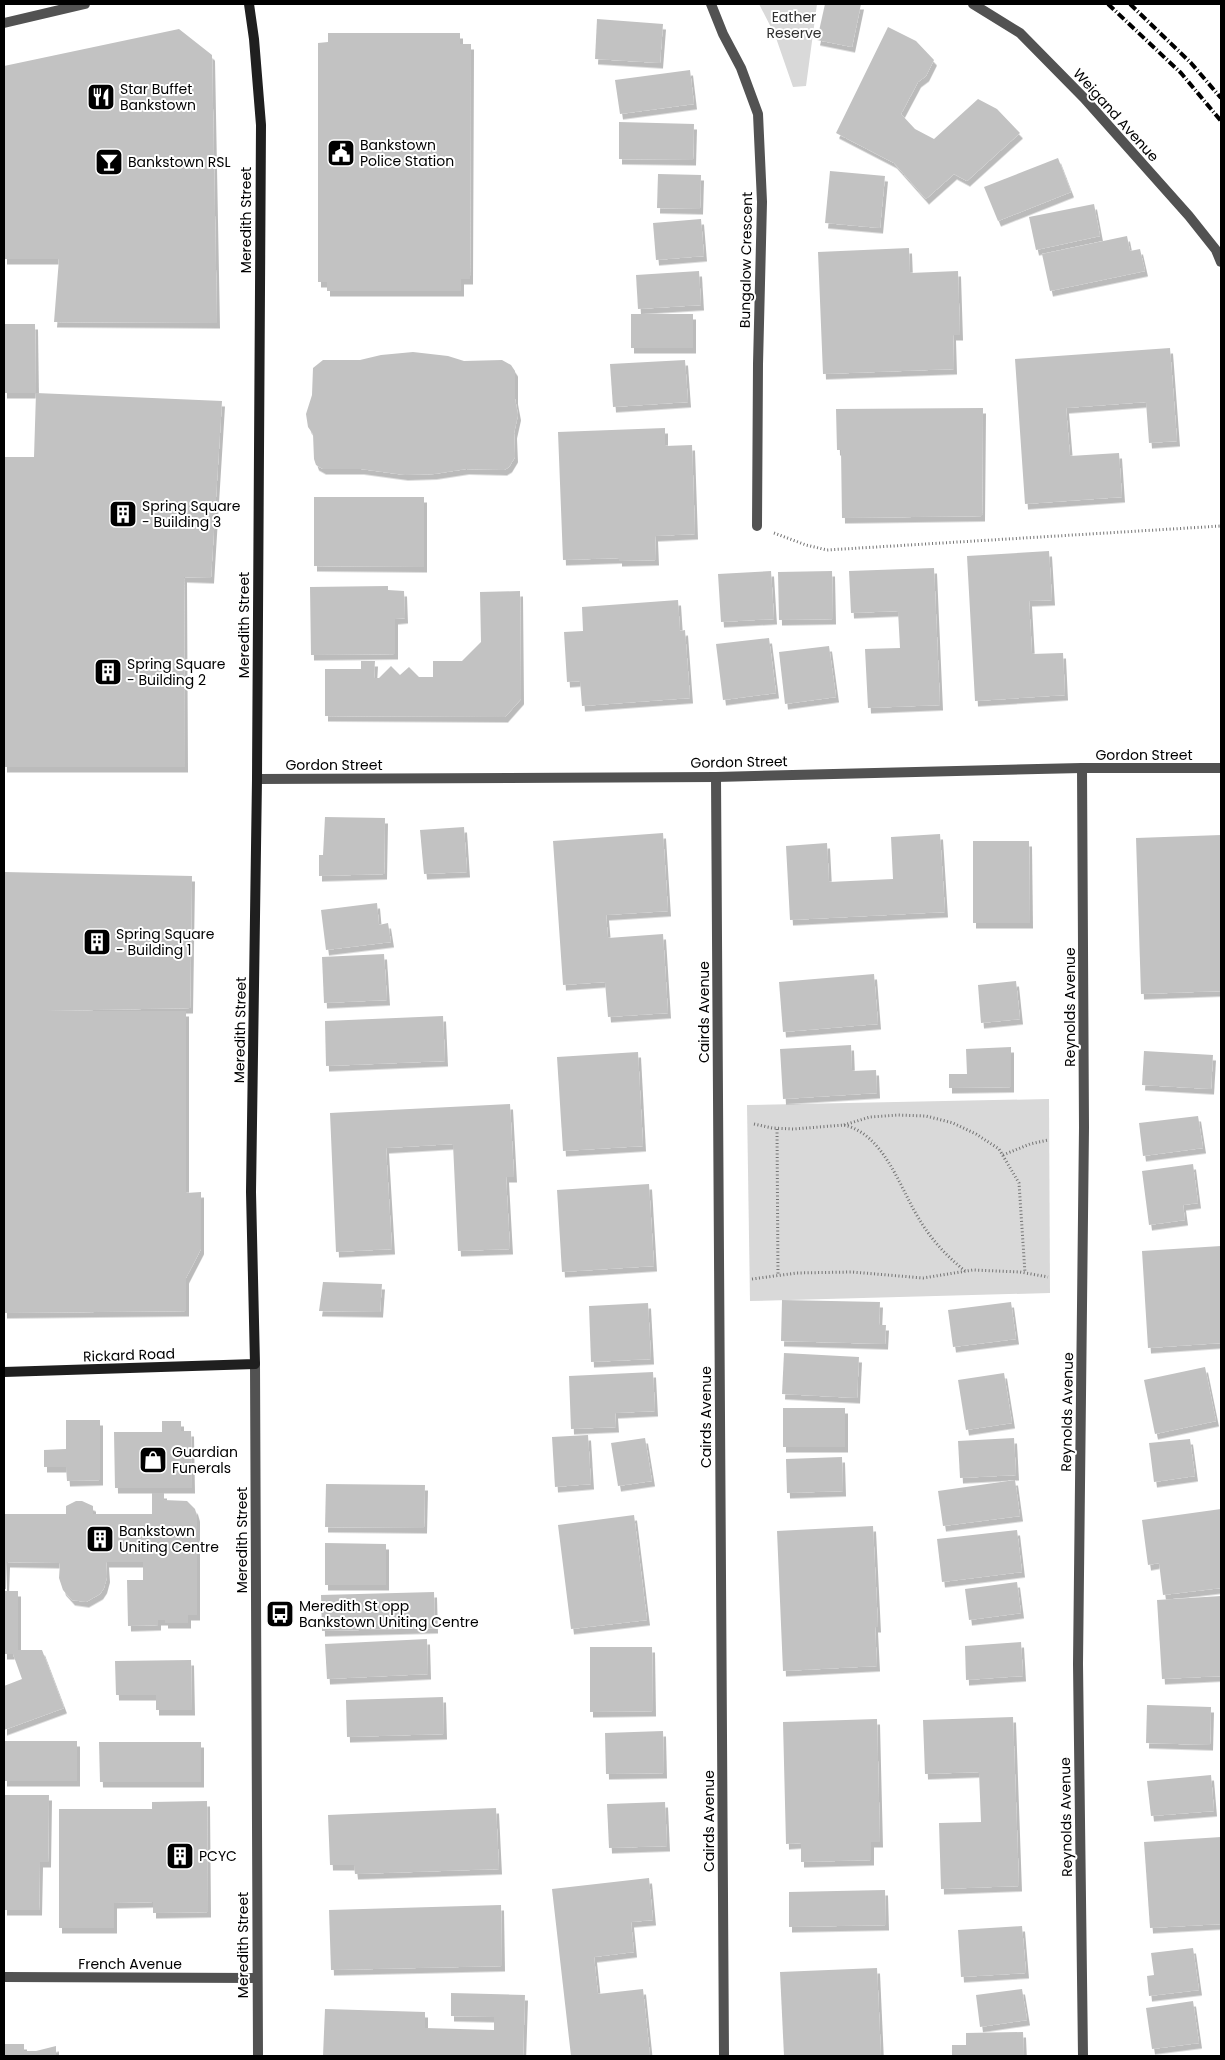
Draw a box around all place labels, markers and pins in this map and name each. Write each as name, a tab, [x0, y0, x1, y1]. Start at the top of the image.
place label: Star Buffet Bankstown	[120, 79, 196, 115]
restaurant icon: Star Buffet Bankstown	[86, 82, 116, 112]
place label: Bankstown Police Station	[360, 135, 454, 171]
public building icon: Bankstown Police Station	[326, 138, 356, 168]
bar icon: Bankstown RSL	[94, 147, 124, 177]
place label: Bankstown RSL	[128, 152, 231, 172]
place label: Spring Square - Building 3	[142, 496, 241, 532]
building icon: Spring Square - Building 3	[108, 499, 138, 529]
place label: Spring Square - Building 2	[127, 654, 226, 690]
building icon: Spring Square - Building 2	[93, 657, 123, 687]
place label: Spring Square - Building 1	[116, 924, 215, 960]
building icon: Spring Square - Building 1	[82, 927, 112, 957]
place label: Guardian Funerals	[172, 1442, 238, 1478]
shop icon: Guardian Funerals	[138, 1445, 168, 1475]
place label: Bankstown Uniting Centre	[119, 1521, 219, 1557]
building icon: Bankstown Uniting Centre	[85, 1524, 115, 1554]
place label: Meredith St opp Bankstown Uniting Centre	[299, 1596, 479, 1632]
bus stop icon: Meredith St opp Bankstown Uniting Centre	[265, 1599, 295, 1629]
building icon: PCYC	[165, 1841, 195, 1871]
place label: PCYC	[199, 1846, 237, 1866]

